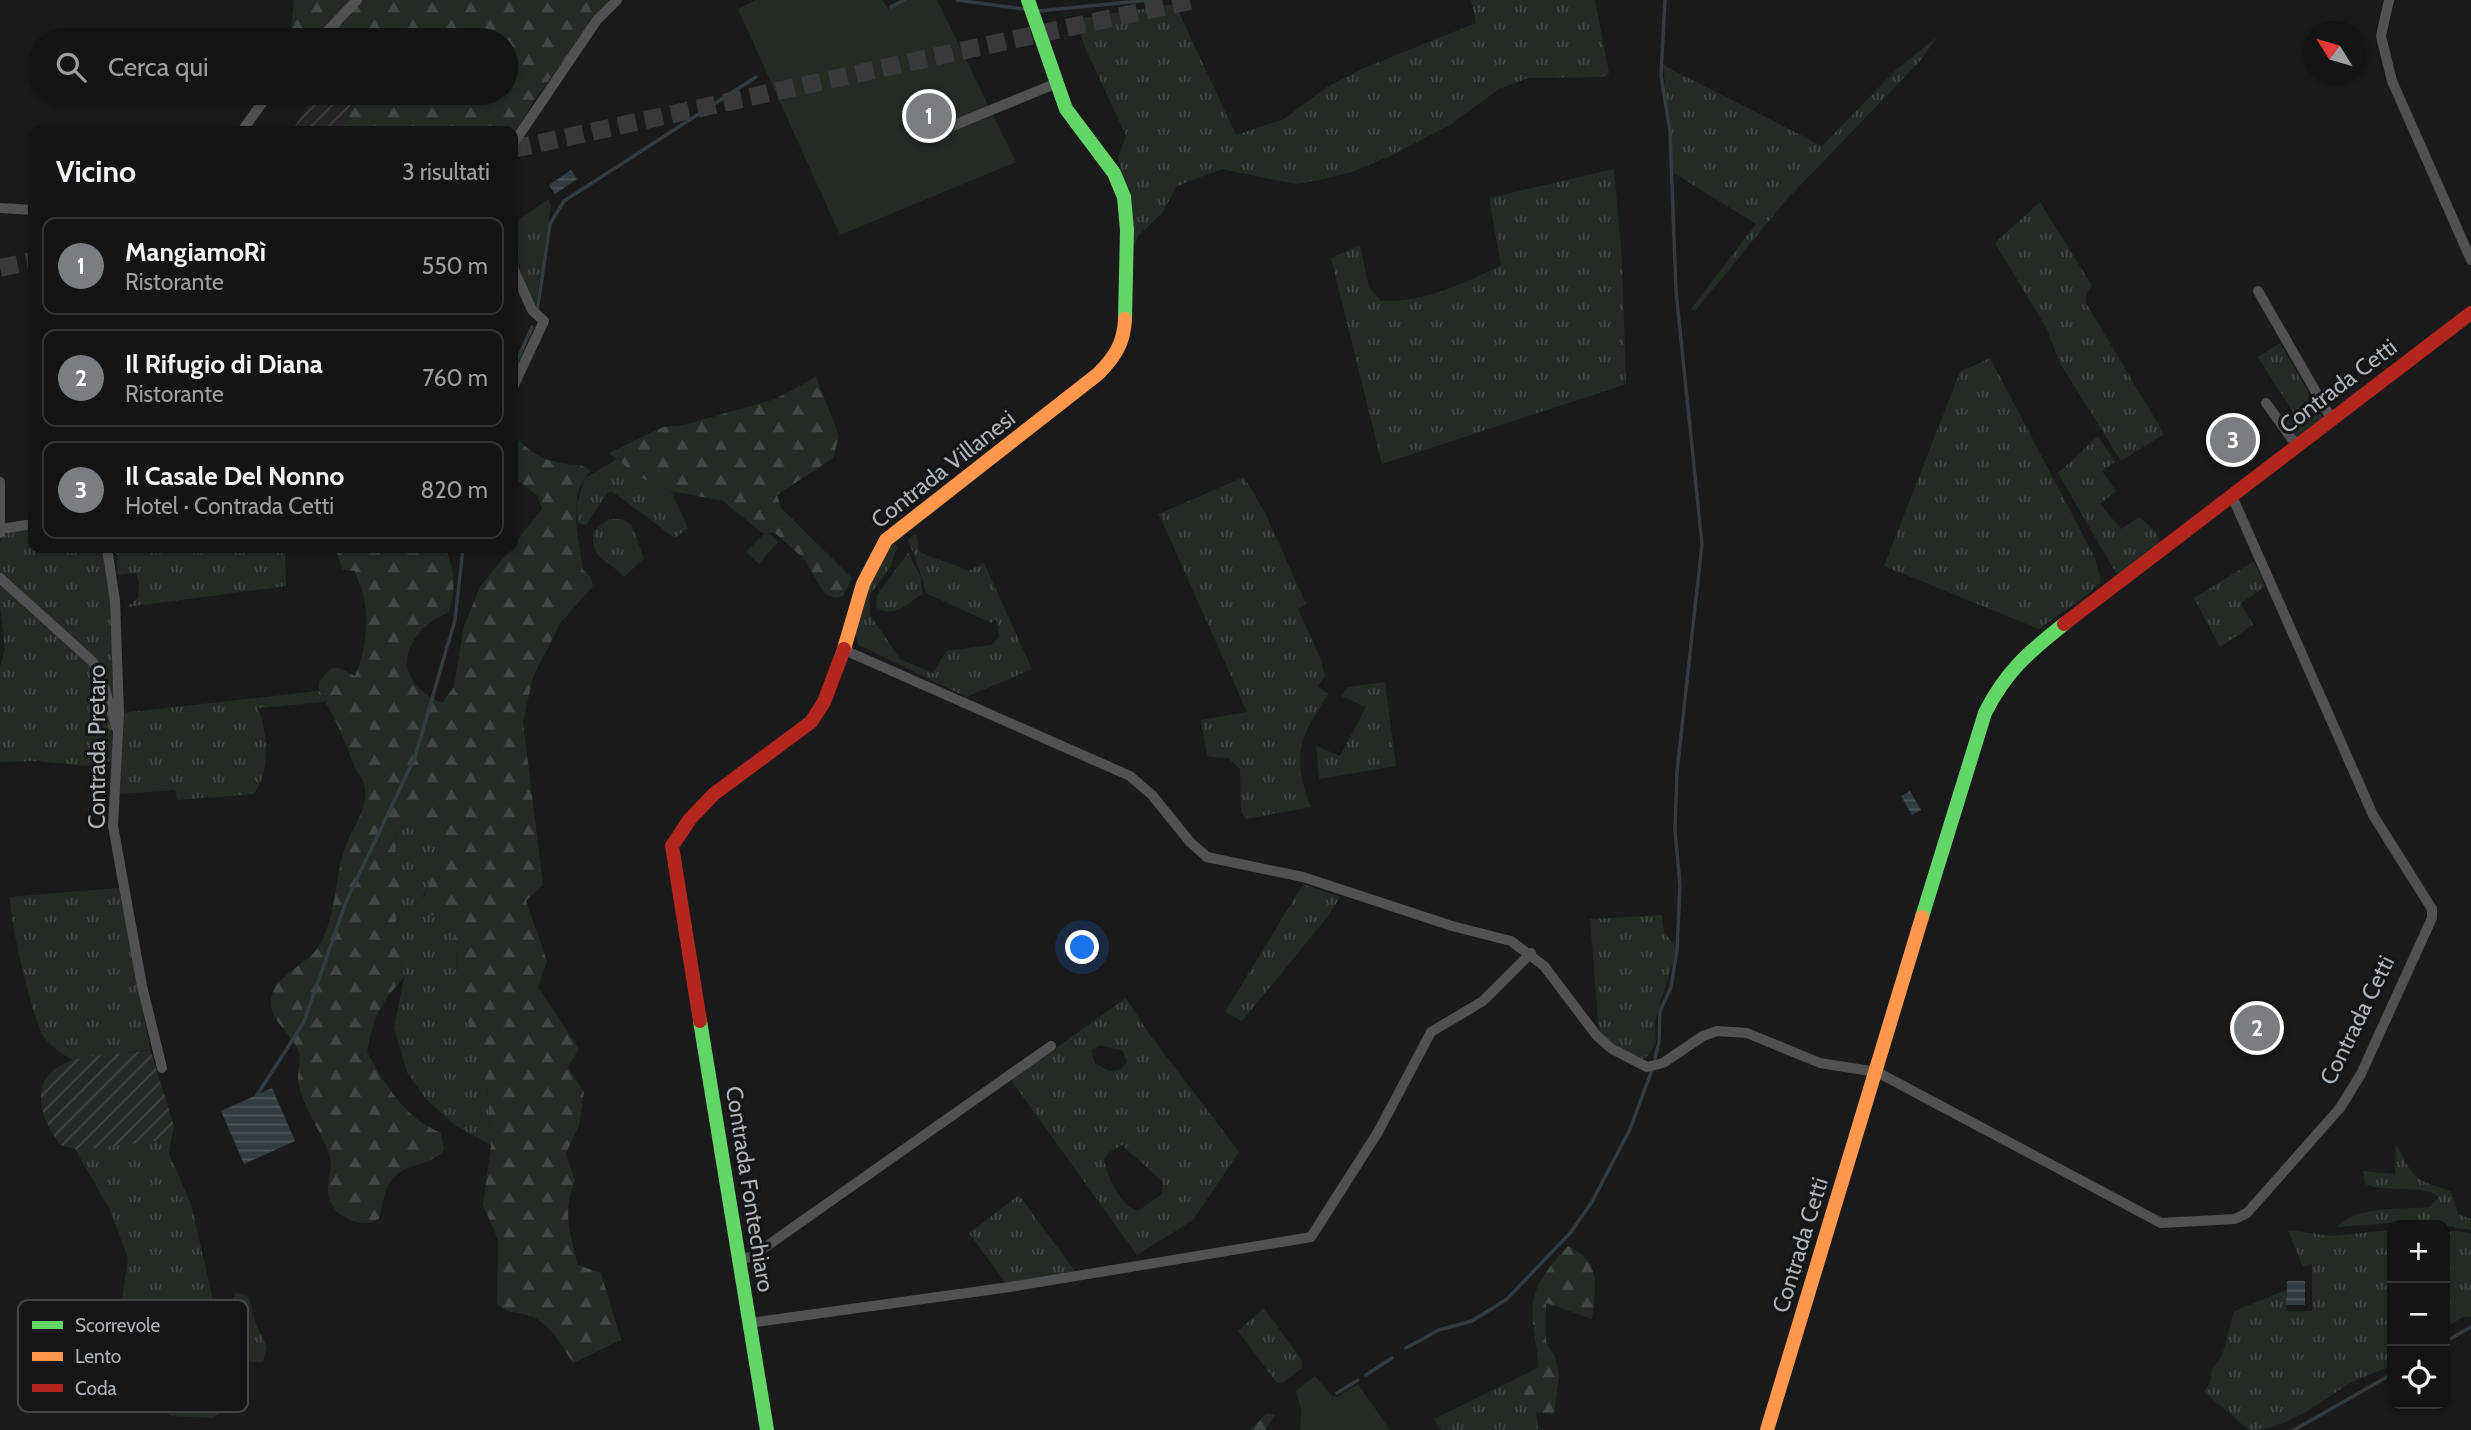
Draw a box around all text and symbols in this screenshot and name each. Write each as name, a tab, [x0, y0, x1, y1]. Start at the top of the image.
north arrow	[2303, 21, 2366, 84]
search box	[28, 28, 518, 105]
icon: search	[52, 48, 90, 86]
text: Cerca qui	[108, 51, 209, 83]
pin: 1	[906, 90, 952, 142]
text: Vicino	[56, 153, 136, 190]
text: 3 risultati	[402, 158, 490, 186]
text: MangiamoRì	[125, 236, 266, 268]
text: 1	[77, 252, 85, 280]
text: 550 m	[422, 252, 488, 280]
text: Ristorante	[125, 268, 224, 296]
street label: Contrada Cetti	[2274, 333, 2402, 439]
text: Il Rifugio di Diana	[125, 348, 323, 380]
text: 2	[75, 364, 87, 392]
text: 760 m	[423, 364, 488, 392]
text: Ristorante	[125, 380, 224, 408]
street label: Contrada Villanesi	[865, 404, 1021, 534]
pin: 3	[2210, 414, 2256, 466]
text: Il Casale Del Nonno	[125, 460, 344, 492]
text: 3	[75, 476, 87, 504]
text: 820 m	[421, 476, 488, 504]
text: Hotel · Contrada Cetti	[125, 492, 334, 520]
street label: Contrada Pretaro	[83, 665, 111, 829]
your location	[1065, 930, 1099, 964]
street label: Contrada Cetti	[2314, 951, 2400, 1089]
pin: 2	[2234, 1002, 2280, 1054]
street label: Contrada Fontechiaro	[720, 1084, 780, 1294]
street label: Contrada Cetti	[1766, 1174, 1834, 1316]
map controls	[2387, 1220, 2450, 1409]
button: +	[2387, 1220, 2450, 1283]
button: −	[2387, 1283, 2450, 1346]
legend	[18, 1300, 248, 1412]
text: Scorrevole	[75, 1314, 160, 1337]
text: Lento	[75, 1345, 121, 1368]
button: locate	[2387, 1346, 2450, 1409]
text: Coda	[75, 1377, 117, 1400]

